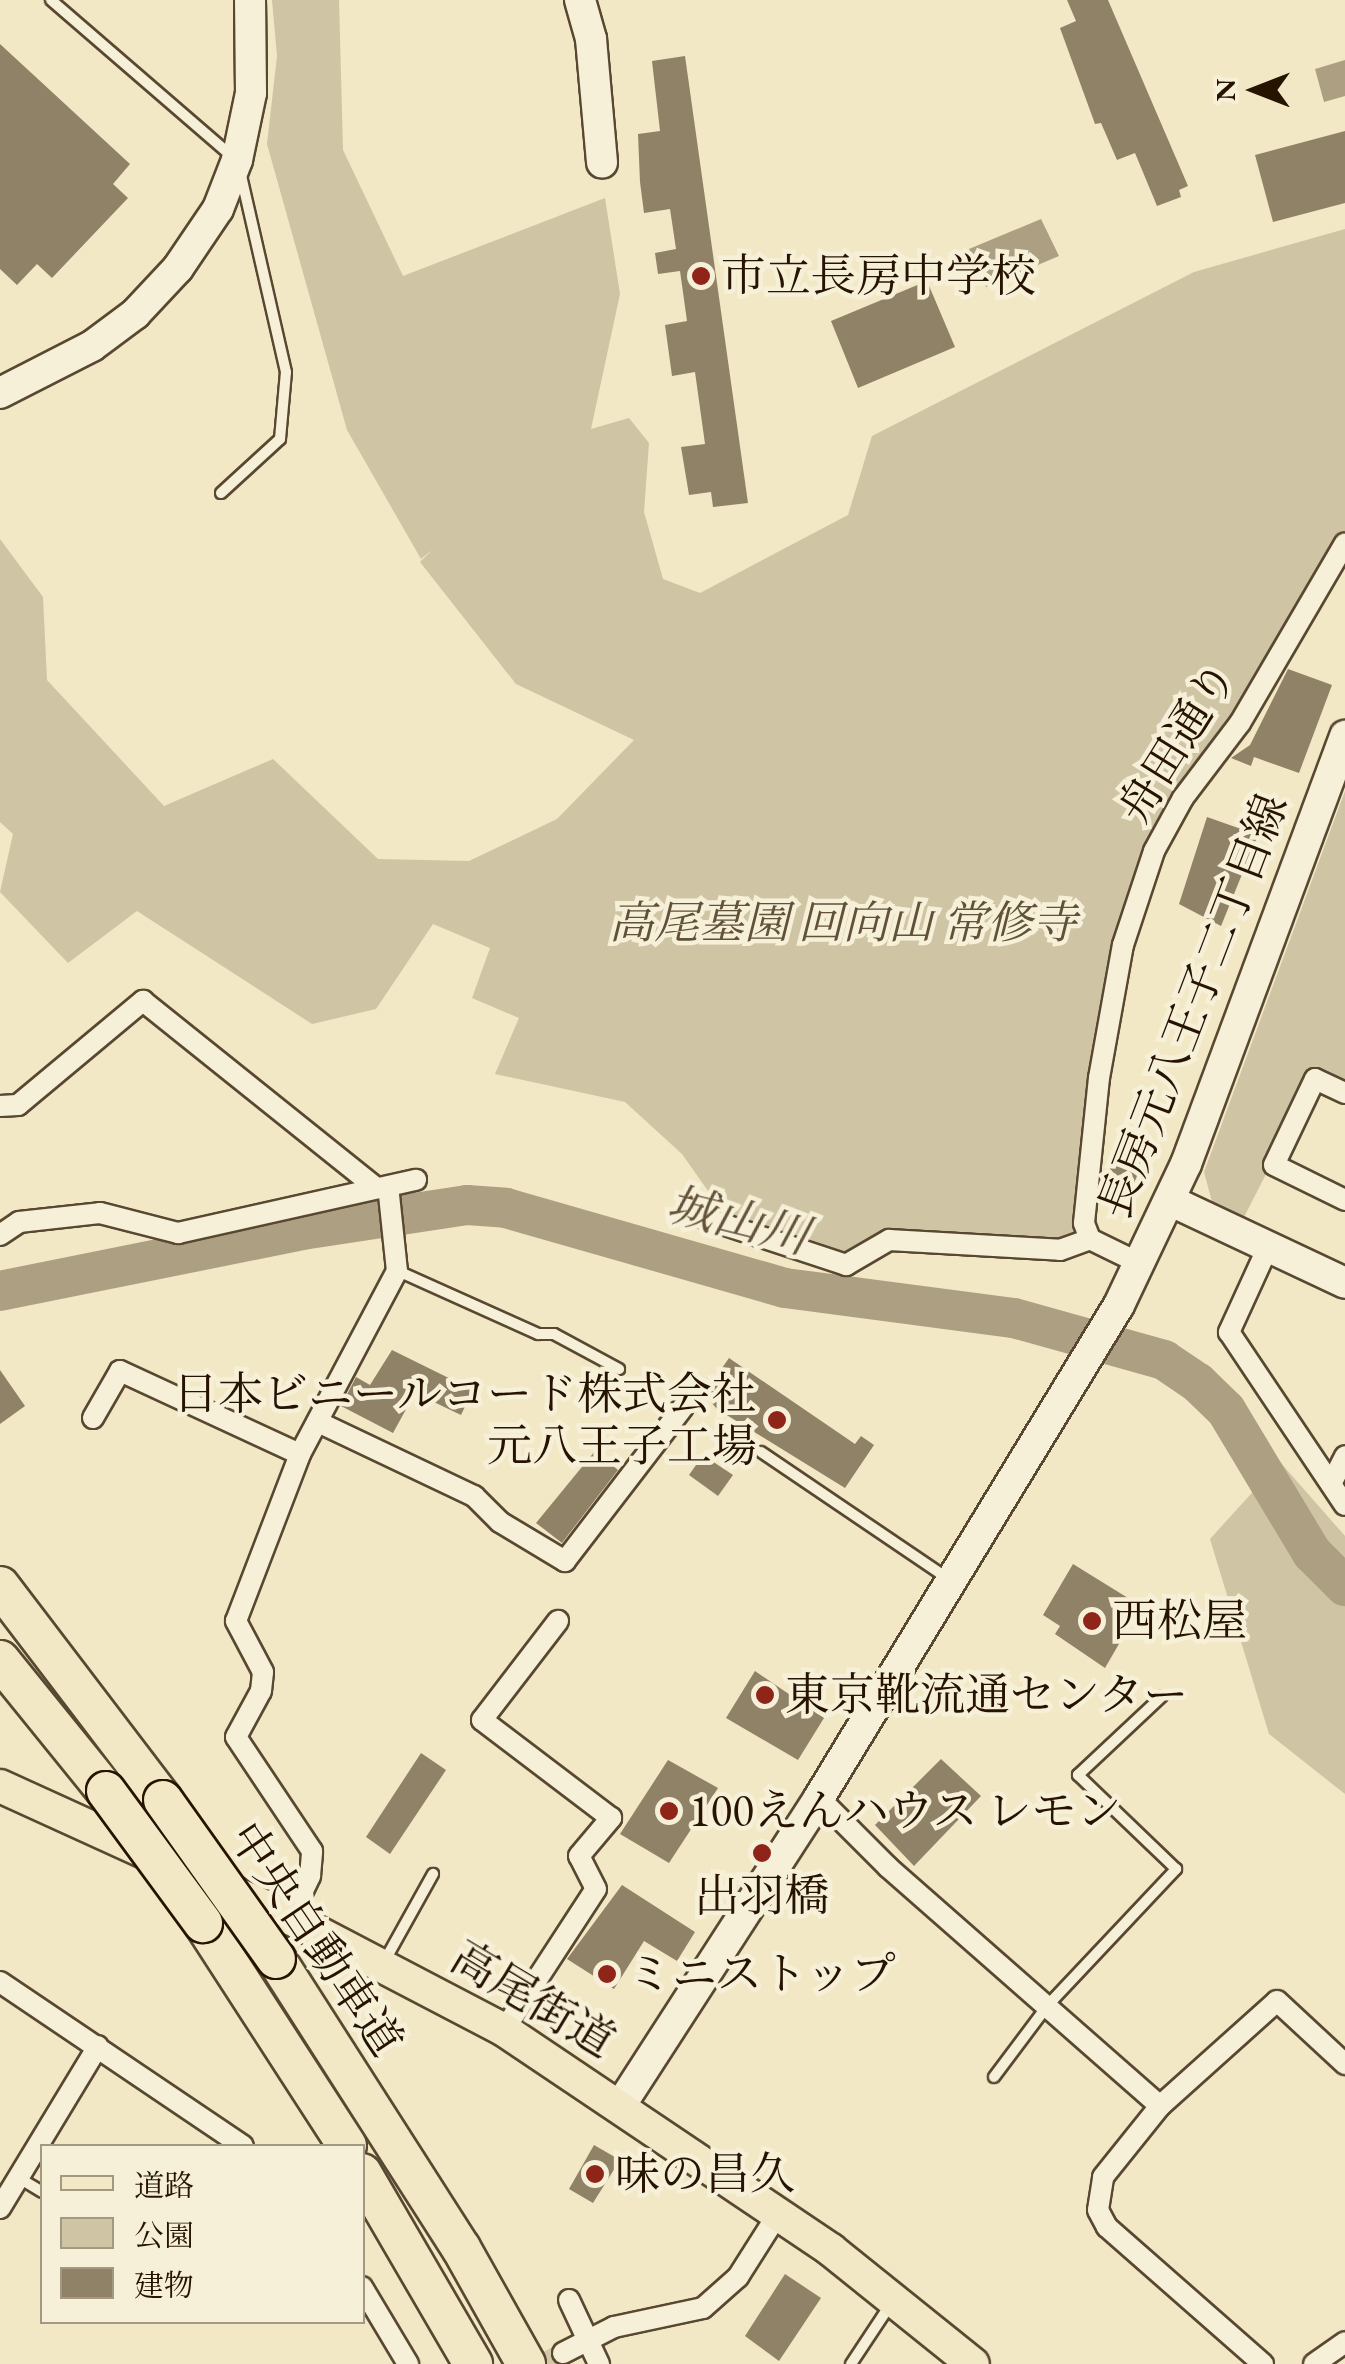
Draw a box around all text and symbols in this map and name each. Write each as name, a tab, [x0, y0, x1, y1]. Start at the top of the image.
north arrow	[1205, 40, 1305, 140]
text: N	[1207, 79, 1243, 101]
place label: 市立長房中学校	[721, 249, 1036, 303]
marker: 市立長房中学校	[690, 265, 712, 287]
street label: 舟田通り	[1106, 651, 1248, 833]
street label: 長房元八王子二丁目線	[1087, 786, 1299, 1226]
park label: 高尾墓園 回向山 常修寺	[609, 896, 1077, 950]
water label: 城山川	[661, 1175, 815, 1265]
place label: 日本ビニールコード株式会社 元八王子工場	[172, 1367, 757, 1473]
marker: 日本ビニールコード株式会社 元八王子工場	[766, 1409, 788, 1431]
place label: 西松屋	[1112, 1594, 1247, 1648]
marker: 西松屋	[1081, 1610, 1103, 1632]
place label: 東京靴流通センター	[785, 1668, 1190, 1722]
marker: 東京靴流通センター	[754, 1684, 776, 1706]
place label: 100えんハウス レモン	[689, 1784, 1123, 1838]
marker: 100えんハウス レモン	[658, 1800, 680, 1822]
street label: 中央自動車道	[218, 1812, 414, 2066]
marker: 出羽橋	[751, 1842, 773, 1864]
place label: 出羽橋	[695, 1869, 829, 1923]
street label: 高尾街道	[442, 1930, 624, 2068]
place label: ミニストップ	[627, 1947, 897, 2001]
marker: ミニストップ	[596, 1963, 618, 1985]
legend	[40, 2144, 365, 2324]
place label: 味の昌久	[615, 2147, 795, 2201]
marker: 味の昌久	[584, 2163, 606, 2185]
text: 道路	[134, 2166, 194, 2205]
text: 公園	[134, 2216, 194, 2255]
text: 建物	[134, 2266, 194, 2305]

